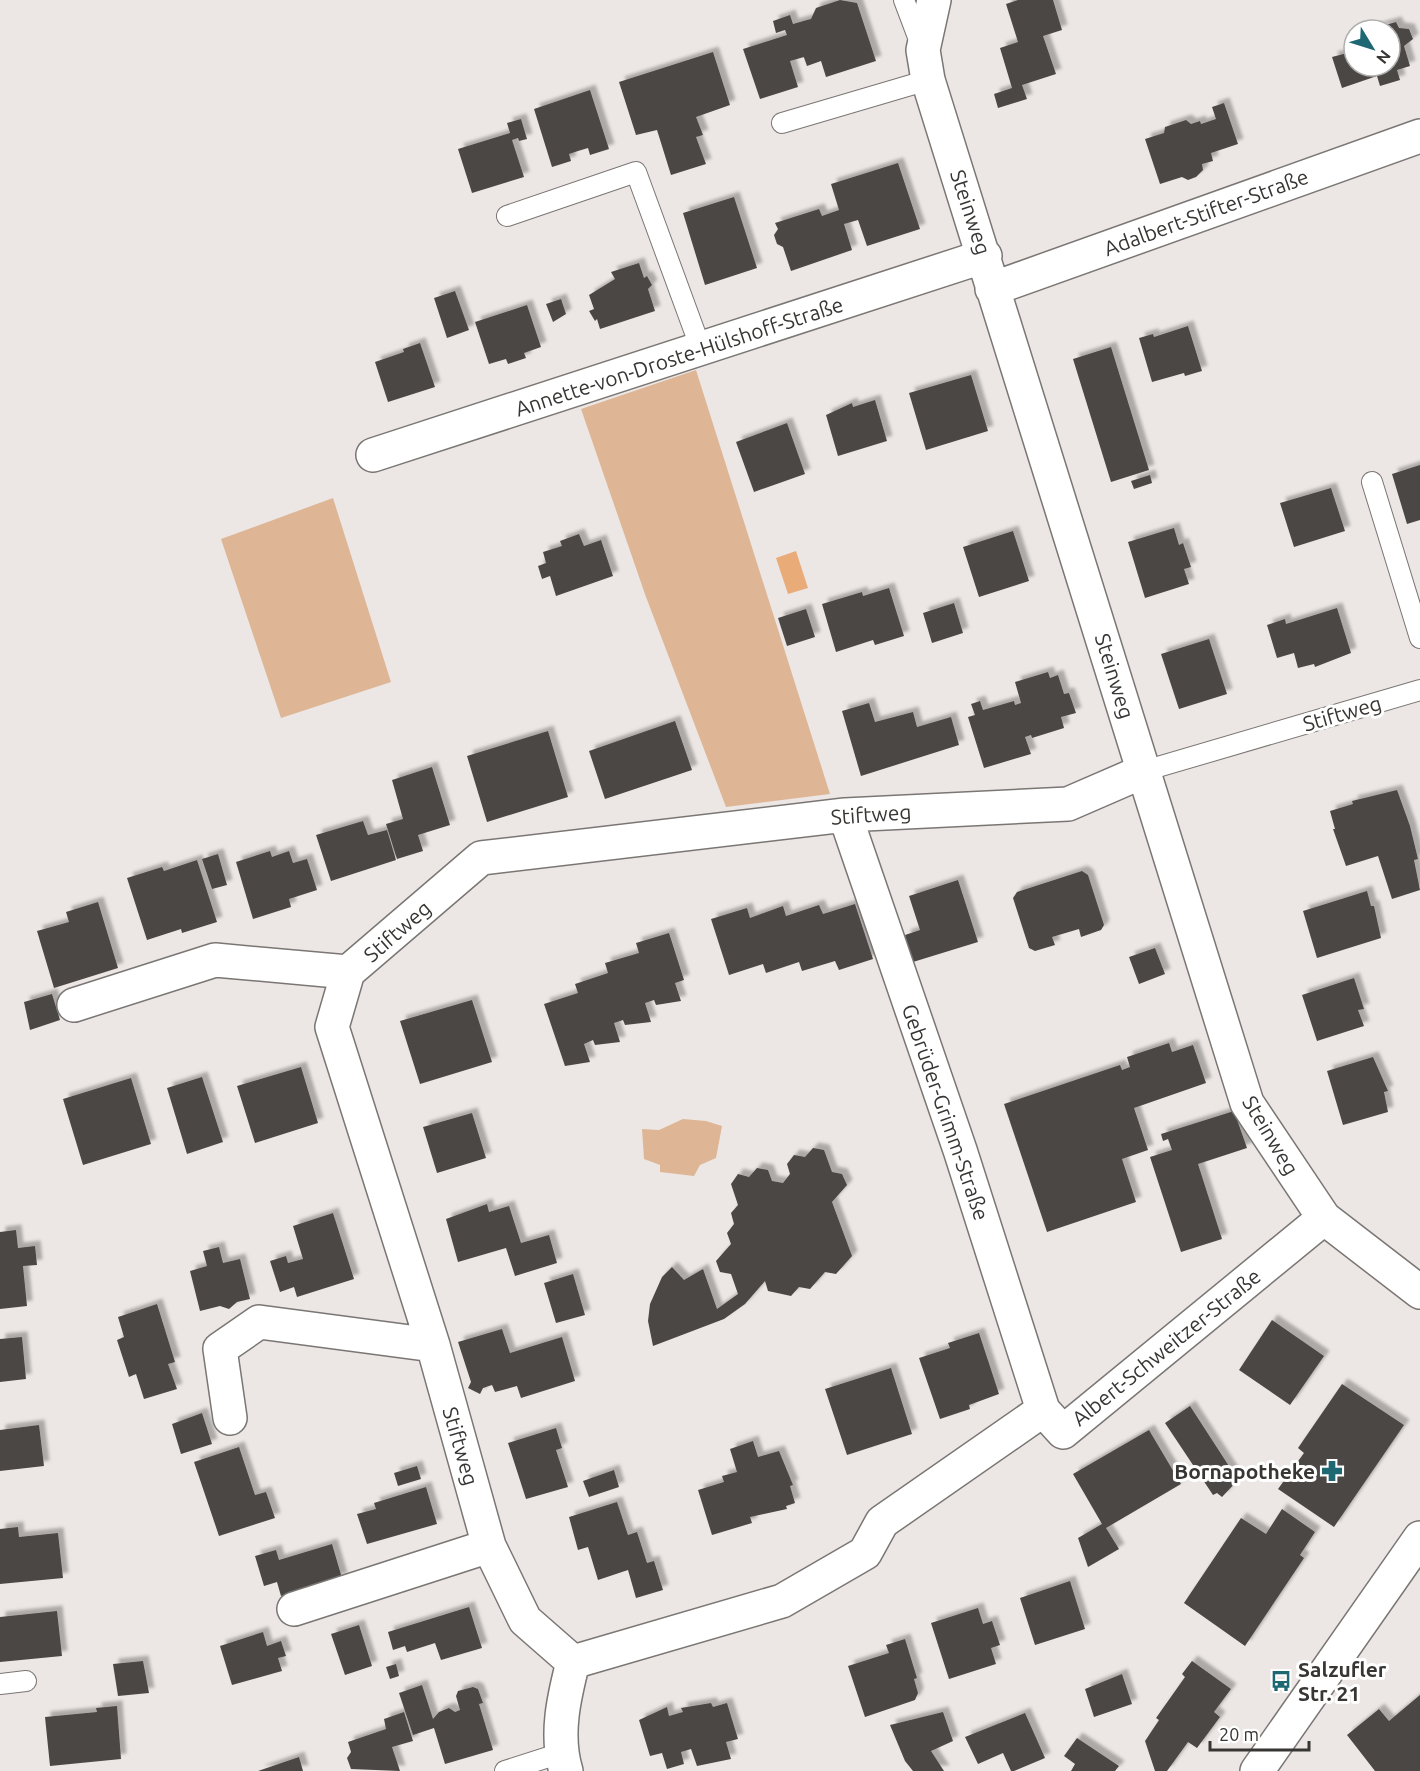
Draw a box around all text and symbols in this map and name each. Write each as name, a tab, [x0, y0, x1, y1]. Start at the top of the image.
north arrow	[1342, 18, 1402, 78]
text: N	[1373, 47, 1395, 67]
street label: Adalbert-Stifter-Straße	[1100, 164, 1312, 260]
street label: Steinweg	[946, 167, 996, 257]
street label: Annette-von-Droste-Hülshoff-Straße	[512, 292, 846, 420]
street label: Steinweg	[1091, 630, 1139, 722]
street label: Stiftweg	[1300, 690, 1384, 736]
street label: Stiftweg	[830, 799, 912, 829]
street label: Stiftweg	[359, 896, 435, 966]
street label: Gebrüder-Grimm-Straße	[898, 1001, 994, 1223]
street label: Steinweg	[1238, 1091, 1304, 1179]
street label: Albert-Schweitzer-Straße	[1067, 1264, 1265, 1430]
street label: Stiftweg	[438, 1404, 484, 1488]
place label: Bornapotheke	[1174, 1459, 1315, 1483]
pharmacy icon: Bornapotheke	[1320, 1459, 1344, 1483]
place label: Salzufler Str. 21	[1298, 1657, 1387, 1705]
bus stop icon: Salzufler Str. 21	[1269, 1669, 1293, 1693]
scale bar	[1210, 1714, 1309, 1752]
text: 20 m	[1219, 1724, 1259, 1744]

